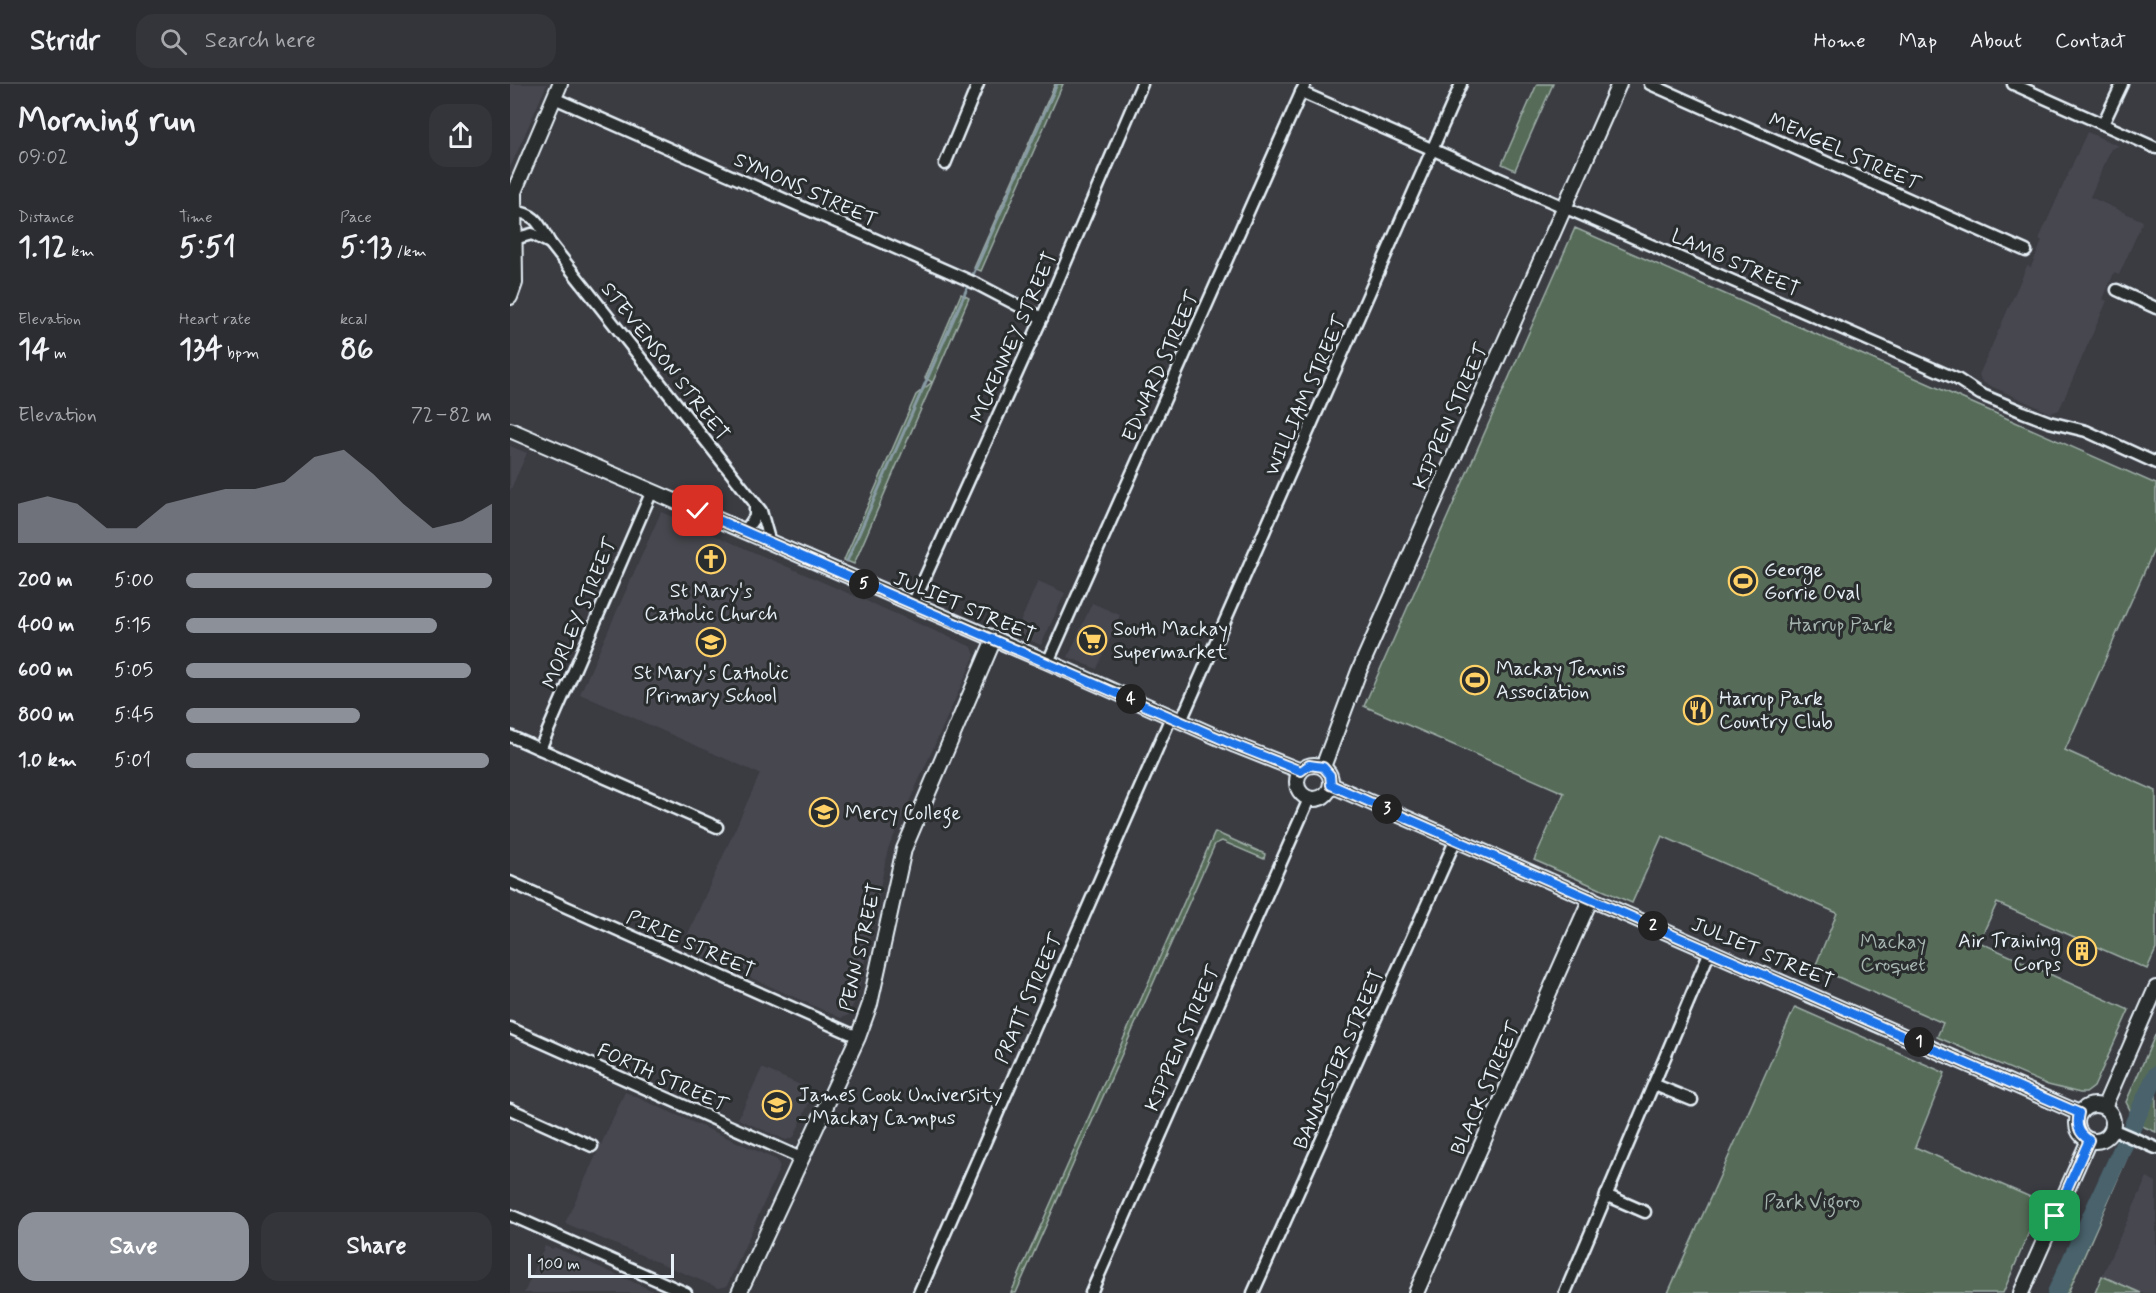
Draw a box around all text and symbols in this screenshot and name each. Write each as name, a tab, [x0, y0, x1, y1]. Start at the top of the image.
search box	[136, 14, 556, 68]
text: Stridr	[30, 23, 100, 60]
icon: search	[157, 25, 190, 58]
text: Search here	[205, 27, 316, 55]
text: Home	[1814, 27, 1866, 55]
text: Map	[1899, 27, 1937, 55]
text: About	[1970, 27, 2022, 55]
text: Contact	[2055, 27, 2126, 55]
text: Morning run	[18, 99, 196, 143]
button: share	[429, 104, 492, 167]
street label: MENGEL STREET	[1764, 107, 1926, 198]
text: 09:02	[18, 144, 68, 171]
street label: SYMONS STREET	[730, 147, 881, 234]
text: Distance	[18, 207, 74, 228]
text: Time	[179, 207, 213, 228]
text: Pace	[340, 207, 372, 228]
street label: LAMB STREET	[1667, 223, 1804, 304]
text: 1.12	[18, 228, 67, 267]
text: 5:51	[179, 228, 236, 267]
text: 5:13	[340, 228, 392, 267]
text: km	[67, 241, 95, 262]
text: /km	[392, 241, 427, 262]
street label: MCKENNEY STREET	[964, 248, 1064, 427]
street label: STEVENSON STREET	[594, 277, 735, 447]
street label: EDWARD STREET	[1116, 286, 1207, 446]
text: Elevation	[18, 309, 81, 330]
text: Heart rate	[179, 309, 251, 330]
text: kcal	[340, 309, 367, 330]
street label: WILLIAM STREET	[1259, 310, 1354, 480]
text: 14	[18, 330, 50, 369]
text: 134	[179, 330, 223, 369]
text: 86	[340, 330, 374, 369]
street label: KIPPEN STREET	[1407, 338, 1496, 494]
text: m	[50, 343, 67, 364]
text: bpm	[223, 343, 259, 364]
text: Elevation	[18, 402, 97, 429]
text: 72–82 m	[411, 402, 492, 429]
pin	[672, 485, 723, 536]
icon: check	[681, 494, 714, 527]
street label: MORLEY STREET	[536, 533, 625, 693]
church icon: St Mary's Catholic Church	[695, 543, 727, 575]
place label: George Gorrie Oval	[1764, 557, 1860, 607]
street label: JULIET STREET	[889, 565, 1040, 650]
sports icon: George Gorrie Oval	[1727, 565, 1759, 597]
text: 200 m	[18, 567, 73, 594]
text: 5:00	[114, 567, 154, 594]
pin: 5	[849, 569, 879, 599]
text: 5	[859, 573, 869, 594]
place label: St Mary's Catholic Church	[644, 578, 778, 628]
text: 400 m	[18, 612, 74, 639]
text: 5:15	[114, 612, 151, 639]
park label: Harrup Park	[1789, 612, 1893, 639]
place label: South Mackay Supermarket	[1113, 616, 1228, 666]
supermarket icon: South Mackay Supermarket	[1076, 624, 1108, 656]
school or university icon: St Mary's Catholic Primary School	[695, 626, 727, 658]
place label: Mackay Tennis Association	[1496, 656, 1625, 706]
text: 600 m	[18, 657, 73, 684]
text: 5:05	[114, 657, 153, 684]
place label: St Mary's Catholic Primary School	[633, 660, 789, 710]
sports icon: Mackay Tennis Association	[1459, 664, 1491, 696]
pin: 4	[1116, 684, 1146, 714]
place label: Harrup Park Country Club	[1719, 686, 1833, 736]
text: 4	[1126, 688, 1136, 709]
restaurant icon: Harrup Park Country Club	[1682, 694, 1714, 726]
text: 800 m	[18, 702, 74, 729]
text: 5:45	[114, 702, 154, 729]
text: 1.0 km	[18, 747, 77, 774]
text: 5:01	[114, 747, 151, 774]
pin: 3	[1372, 794, 1402, 824]
school or university icon: Mercy College	[808, 796, 840, 828]
text: 3	[1383, 798, 1391, 819]
place label: Mercy College	[845, 800, 961, 829]
street label: PENN STREET	[834, 880, 889, 1014]
street label: PIRIE STREET	[622, 904, 759, 985]
pin: 2	[1638, 911, 1668, 941]
street label: JULIET STREET	[1687, 911, 1838, 996]
text: 2	[1649, 915, 1657, 936]
street label: PRATT STREET	[989, 928, 1071, 1068]
place label: Air Training Corps	[1958, 928, 2061, 978]
park label: Mackay Croquet	[1860, 929, 1926, 979]
building icon: Air Training Corps	[2066, 935, 2098, 967]
street label: KIPPEN STREET	[1139, 960, 1228, 1116]
street label: BANNISTER STREET	[1288, 965, 1391, 1154]
street label: BLACK STREET	[1445, 1016, 1528, 1159]
pin: 1	[1904, 1027, 1934, 1057]
text: 1	[1915, 1031, 1923, 1052]
street label: FORTH STREET	[593, 1037, 733, 1120]
place label: James Cook University - Mackay Campus	[798, 1082, 1002, 1132]
school or university icon: James Cook University - Mackay Campus	[761, 1089, 793, 1121]
park label: Park Vigoro	[1764, 1189, 1860, 1218]
pin	[2029, 1190, 2080, 1241]
icon: arrive	[2038, 1199, 2071, 1232]
button: Save	[18, 1212, 249, 1281]
button: Share	[261, 1212, 492, 1281]
scale bar	[528, 1251, 674, 1278]
text: 100 m	[537, 1254, 580, 1275]

